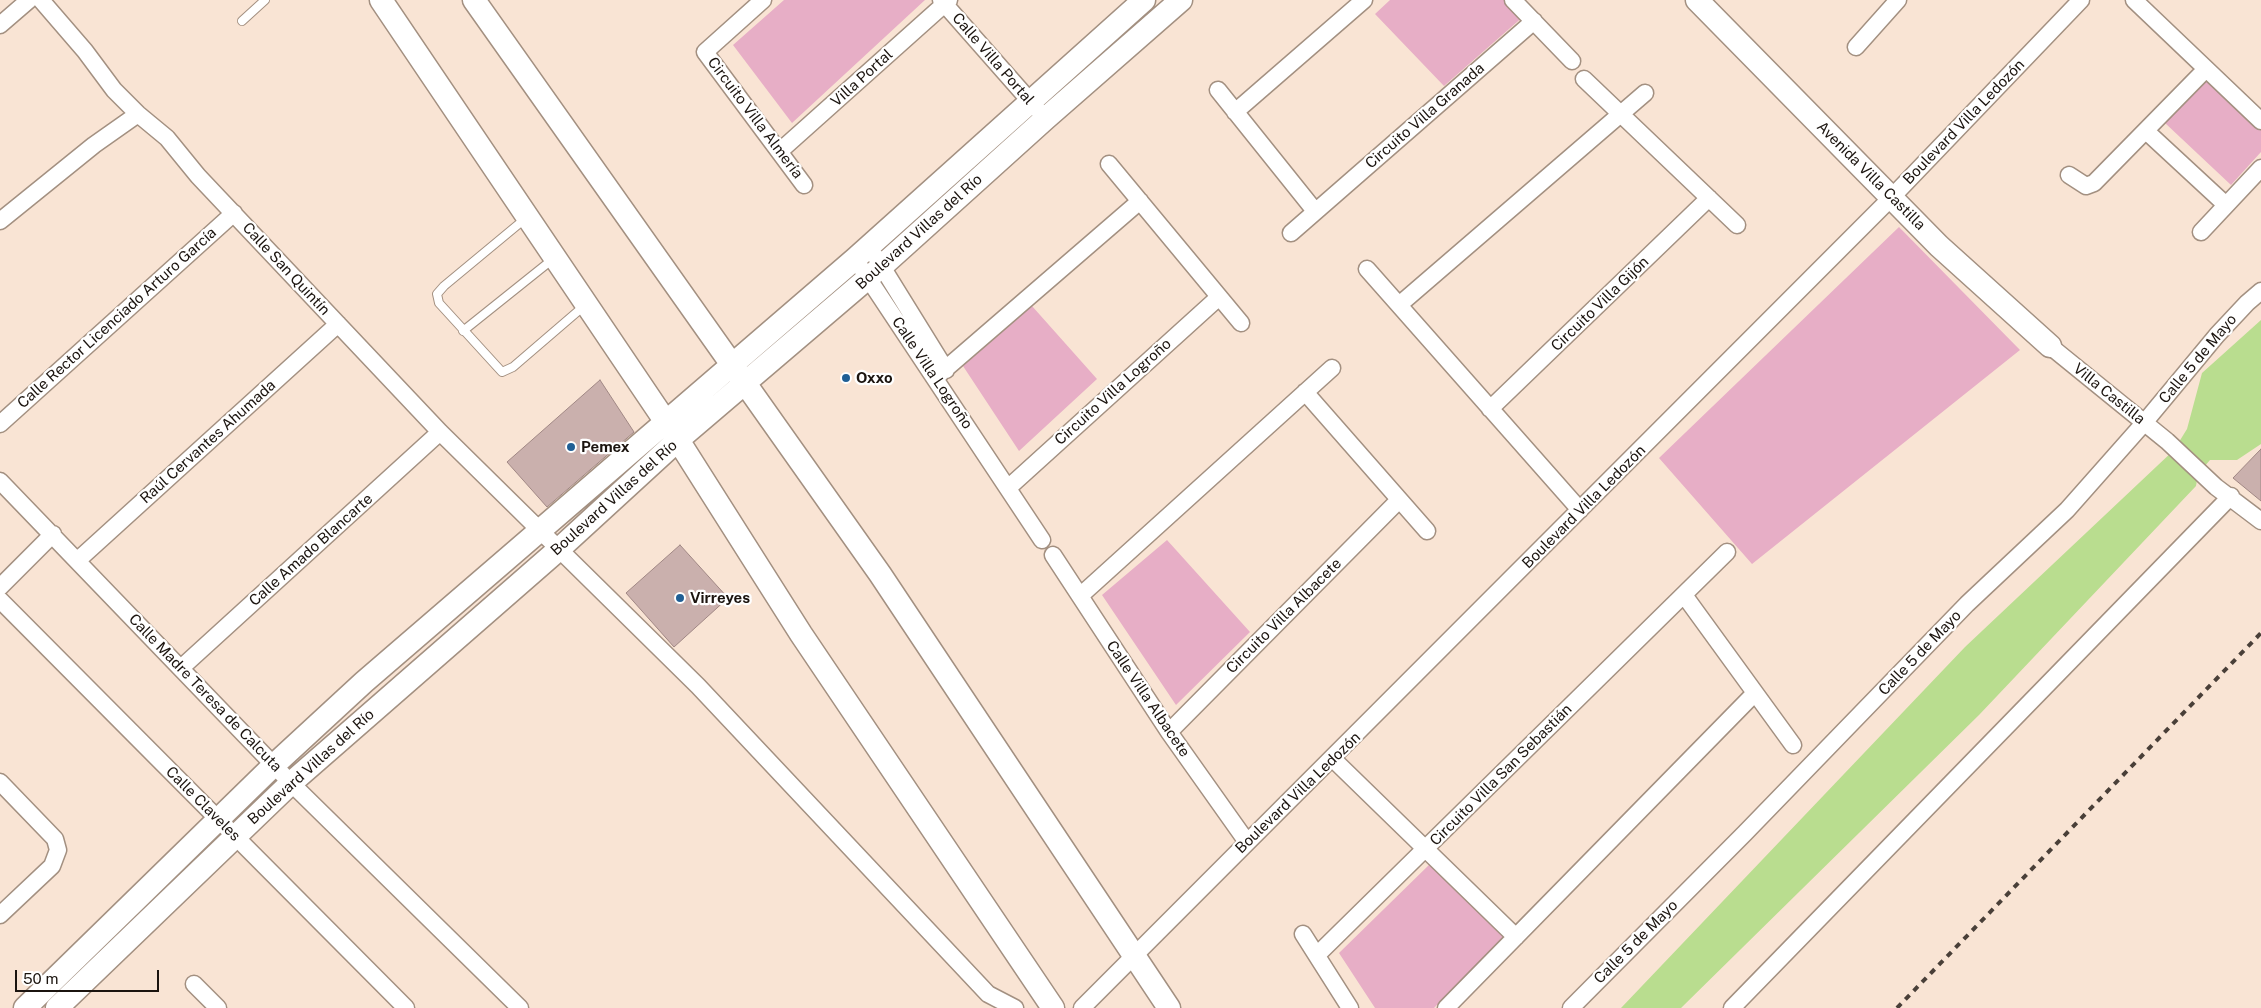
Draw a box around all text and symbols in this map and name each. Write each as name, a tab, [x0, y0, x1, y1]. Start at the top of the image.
street label: Calle Villa Portal	[948, 9, 1038, 109]
street label: Villa Portal	[827, 46, 897, 110]
street label: Circuito Villa Almería	[703, 54, 807, 182]
street label: Boulevard Villa Ledozón	[1900, 56, 2028, 188]
street label: Circuito Villa Granada	[1362, 59, 1488, 173]
street label: Avenida Villa Castilla	[1813, 118, 1929, 234]
street label: Boulevard Villas del Río	[852, 170, 986, 294]
street label: Calle San Quintín	[238, 219, 334, 319]
street label: Calle Rector Licenciado Arturo García	[14, 224, 220, 412]
street label: Circuito Villa Gijón	[1547, 253, 1653, 355]
street label: Calle 5 de Mayo	[2155, 311, 2241, 407]
street label: Calle Villa Logroño	[888, 314, 976, 432]
street label: Circuito Villa Logroño	[1051, 335, 1175, 449]
street label: Villa Castilla	[2069, 360, 2149, 428]
place label: Oxxo	[856, 369, 893, 387]
marker: Oxxo	[840, 372, 852, 384]
street label: Raúl Cervantes Ahumada	[137, 376, 279, 508]
street label: Boulevard Villas del Río	[547, 436, 681, 560]
place label: Pemex	[581, 438, 629, 456]
marker: Pemex	[565, 441, 577, 453]
street label: Boulevard Villa Ledozón	[1519, 442, 1649, 572]
street label: Calle Amado Blancarte	[246, 490, 376, 610]
street label: Circuito Villa Albacete	[1223, 555, 1345, 677]
place label: Virreyes	[690, 589, 750, 607]
marker: Virreyes	[674, 592, 686, 604]
street label: Calle 5 de Mayo	[1875, 607, 1965, 699]
street label: Calle Madre Teresa de Calcuta	[125, 610, 285, 776]
street label: Calle Villa Albacete	[1102, 637, 1194, 761]
street label: Circuito Villa San Sebastián	[1426, 700, 1576, 850]
street label: Boulevard Villas del Río	[244, 705, 378, 829]
street label: Boulevard Villa Ledozón	[1232, 729, 1364, 857]
street label: Calle Claveles	[162, 763, 244, 845]
street label: Calle 5 de Mayo	[1590, 896, 1682, 988]
scale bar	[18, 960, 161, 992]
text: 50 m	[23, 970, 58, 987]

